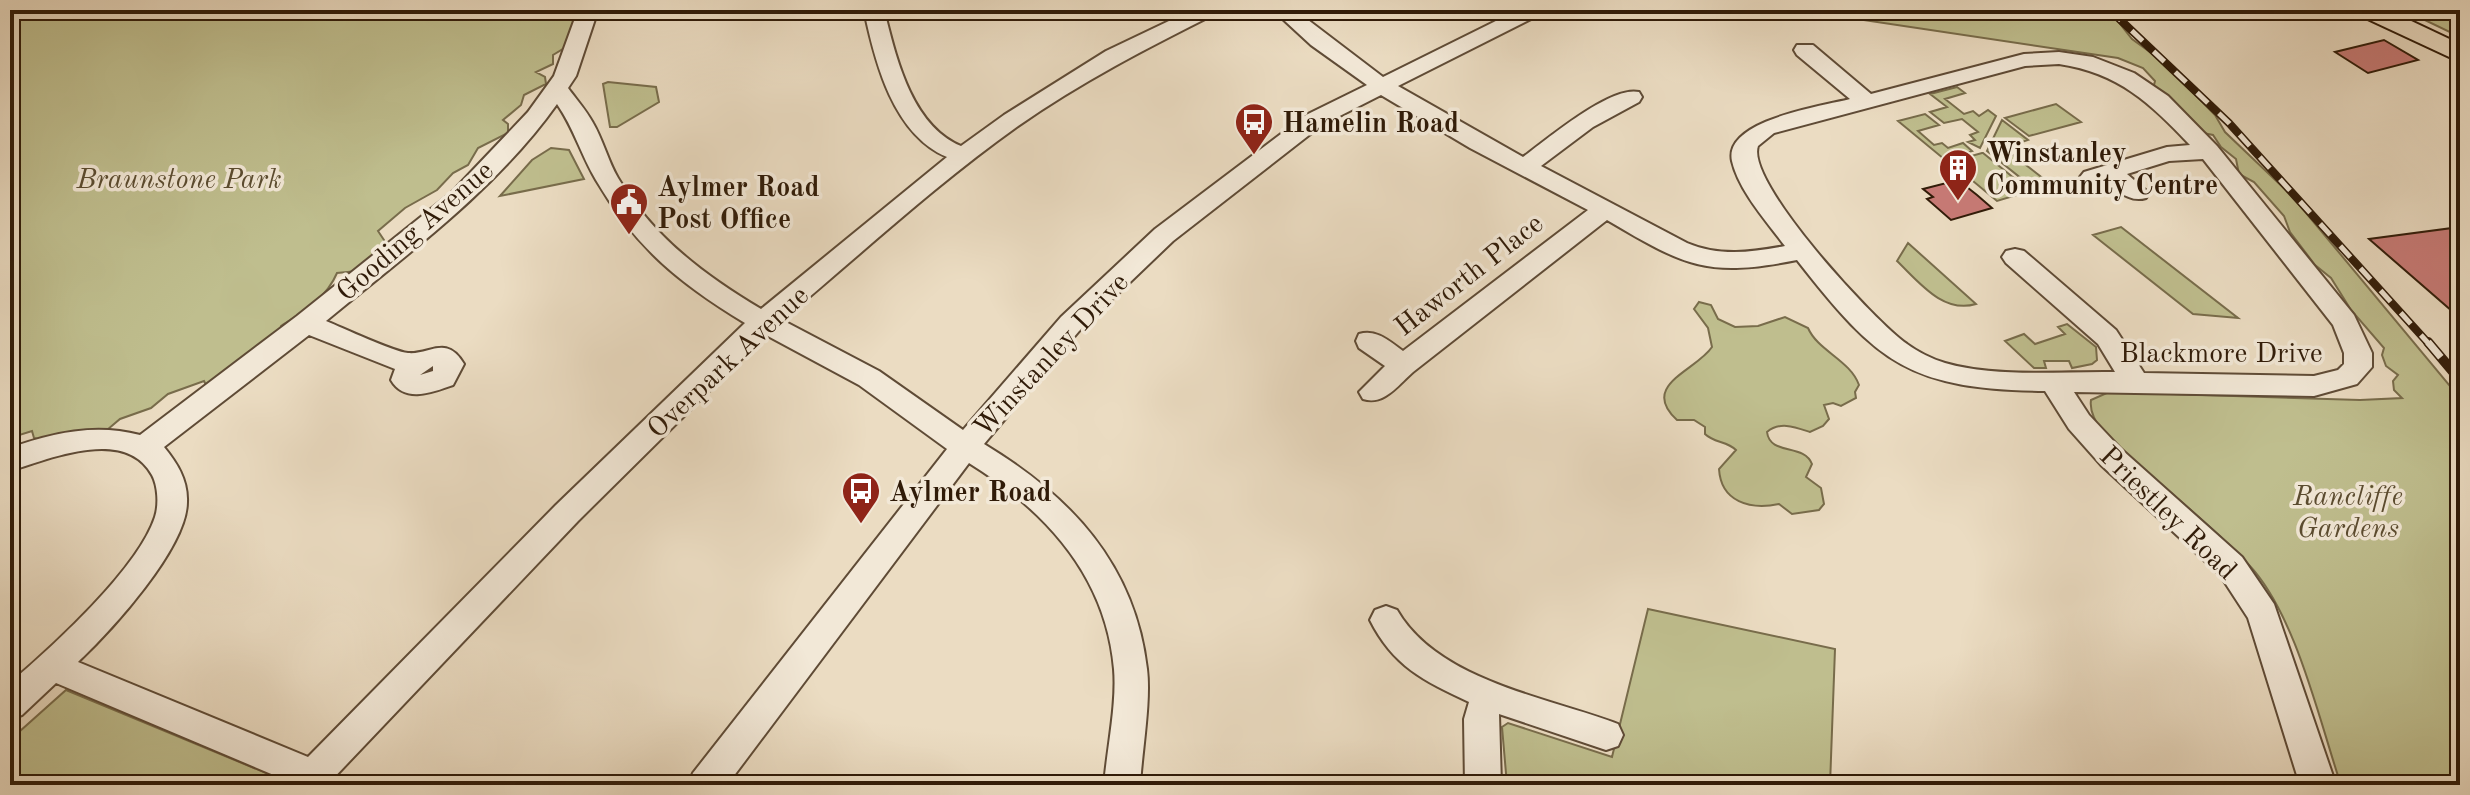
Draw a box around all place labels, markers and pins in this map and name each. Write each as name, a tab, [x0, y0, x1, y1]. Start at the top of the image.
bus stop icon: Hamelin Road	[1233, 101, 1275, 156]
place label: Hamelin Road	[1282, 111, 1459, 139]
place label: Winstanley Community Centre	[1986, 141, 2218, 201]
building icon: Winstanley Community Centre	[1937, 147, 1979, 202]
place label: Aylmer Road Post Office	[657, 175, 820, 235]
public building icon: Aylmer Road Post Office	[608, 181, 650, 236]
bus stop icon: Aylmer Road	[840, 470, 882, 525]
place label: Aylmer Road	[889, 480, 1052, 508]

